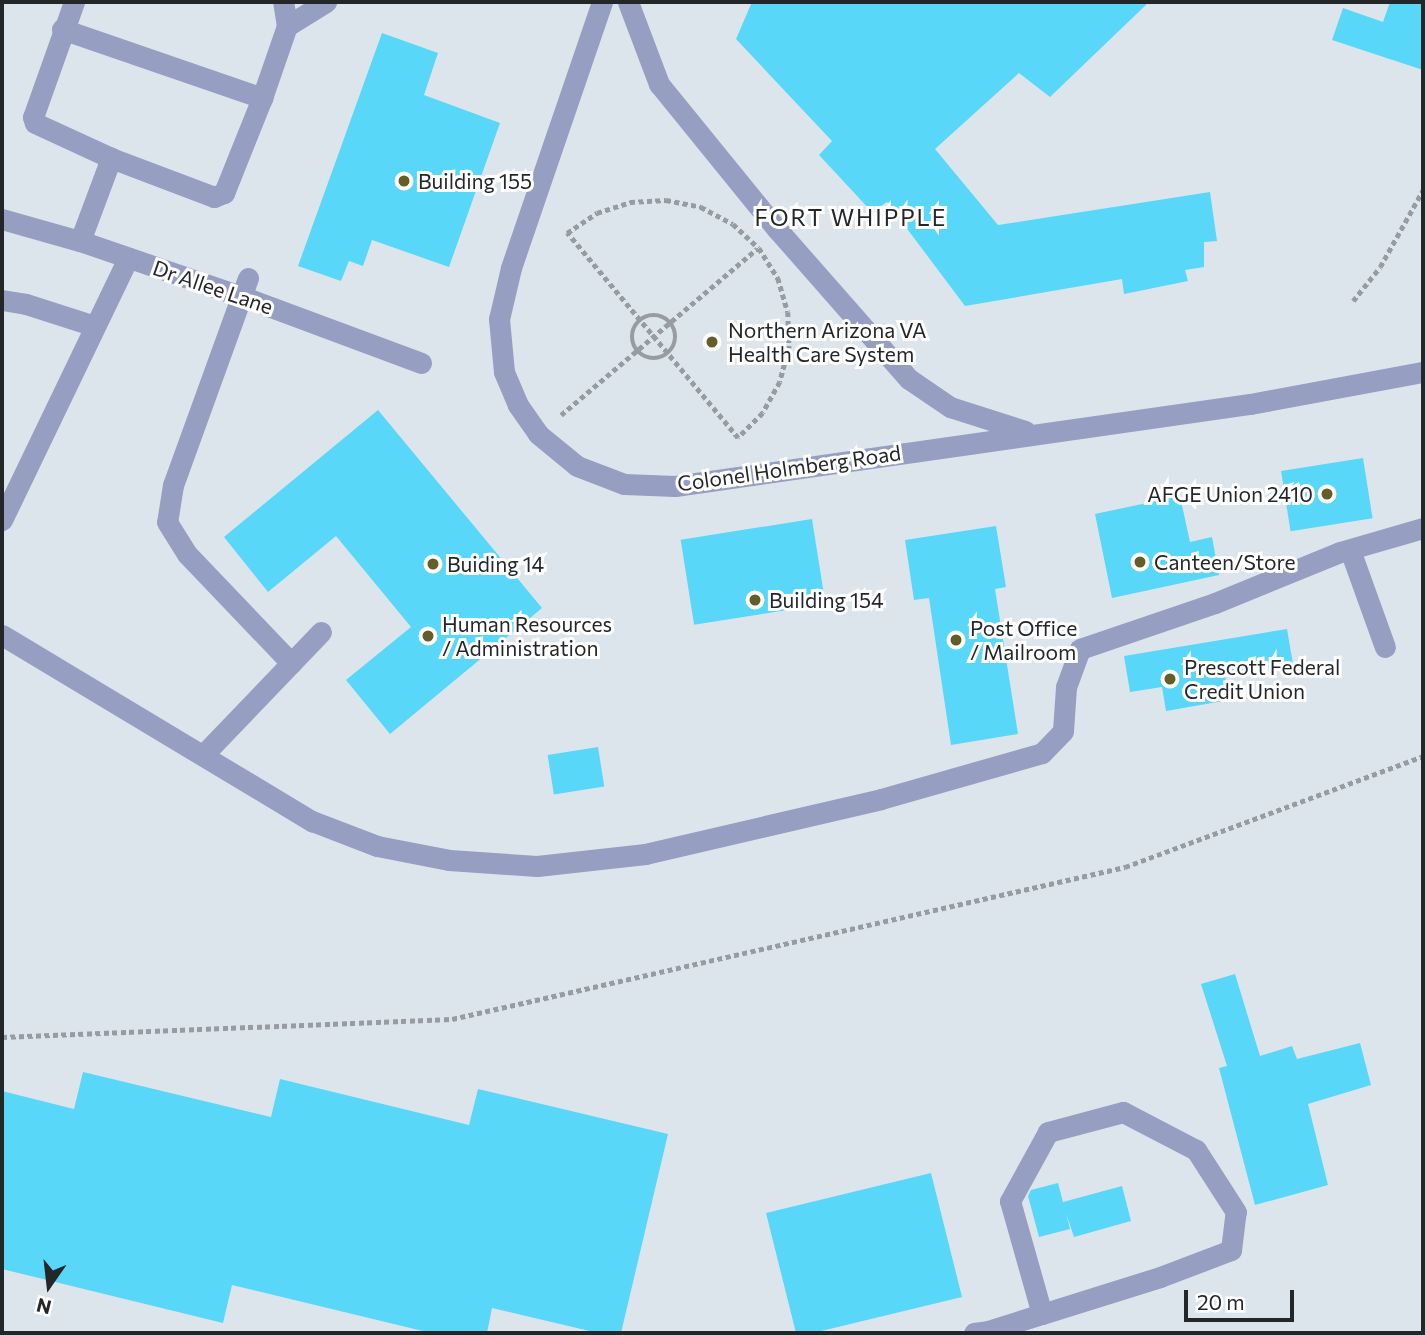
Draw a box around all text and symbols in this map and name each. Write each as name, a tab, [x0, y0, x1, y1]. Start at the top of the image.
place label: Building 155	[418, 168, 532, 194]
marker: Building 155	[396, 173, 412, 189]
district label: FORT WHIPPLE	[756, 203, 946, 231]
street label: Dr Allee Lane	[150, 255, 276, 319]
place label: Northern Arizona VA Health Care System	[728, 317, 927, 367]
marker: Northern Arizona VA Health Care System	[702, 332, 722, 352]
street label: Colonel Holmberg Road	[676, 440, 902, 496]
place label: AFGE Union 2410	[1147, 481, 1313, 507]
marker: AFGE Union 2410	[1319, 486, 1335, 502]
place label: Canteen/Store	[1154, 549, 1296, 575]
place label: Buiding 14	[447, 551, 544, 577]
marker: Canteen/Store	[1132, 554, 1148, 570]
marker: Buiding 14	[425, 556, 441, 572]
place label: Building 154	[769, 587, 884, 613]
marker: Building 154	[747, 592, 763, 608]
place label: Human Resources / Administration	[442, 611, 612, 661]
place label: Post Office / Mailroom	[970, 615, 1077, 665]
marker: Human Resources / Administration	[420, 628, 436, 644]
marker: Post Office / Mailroom	[948, 632, 964, 648]
place label: Prescott Federal Credit Union	[1184, 654, 1340, 704]
marker: Prescott Federal Credit Union	[1162, 671, 1178, 687]
north arrow	[14, 1251, 84, 1321]
scale bar	[1187, 1276, 1297, 1320]
text: 20 m	[1197, 1289, 1245, 1314]
text: N	[34, 1294, 54, 1320]

